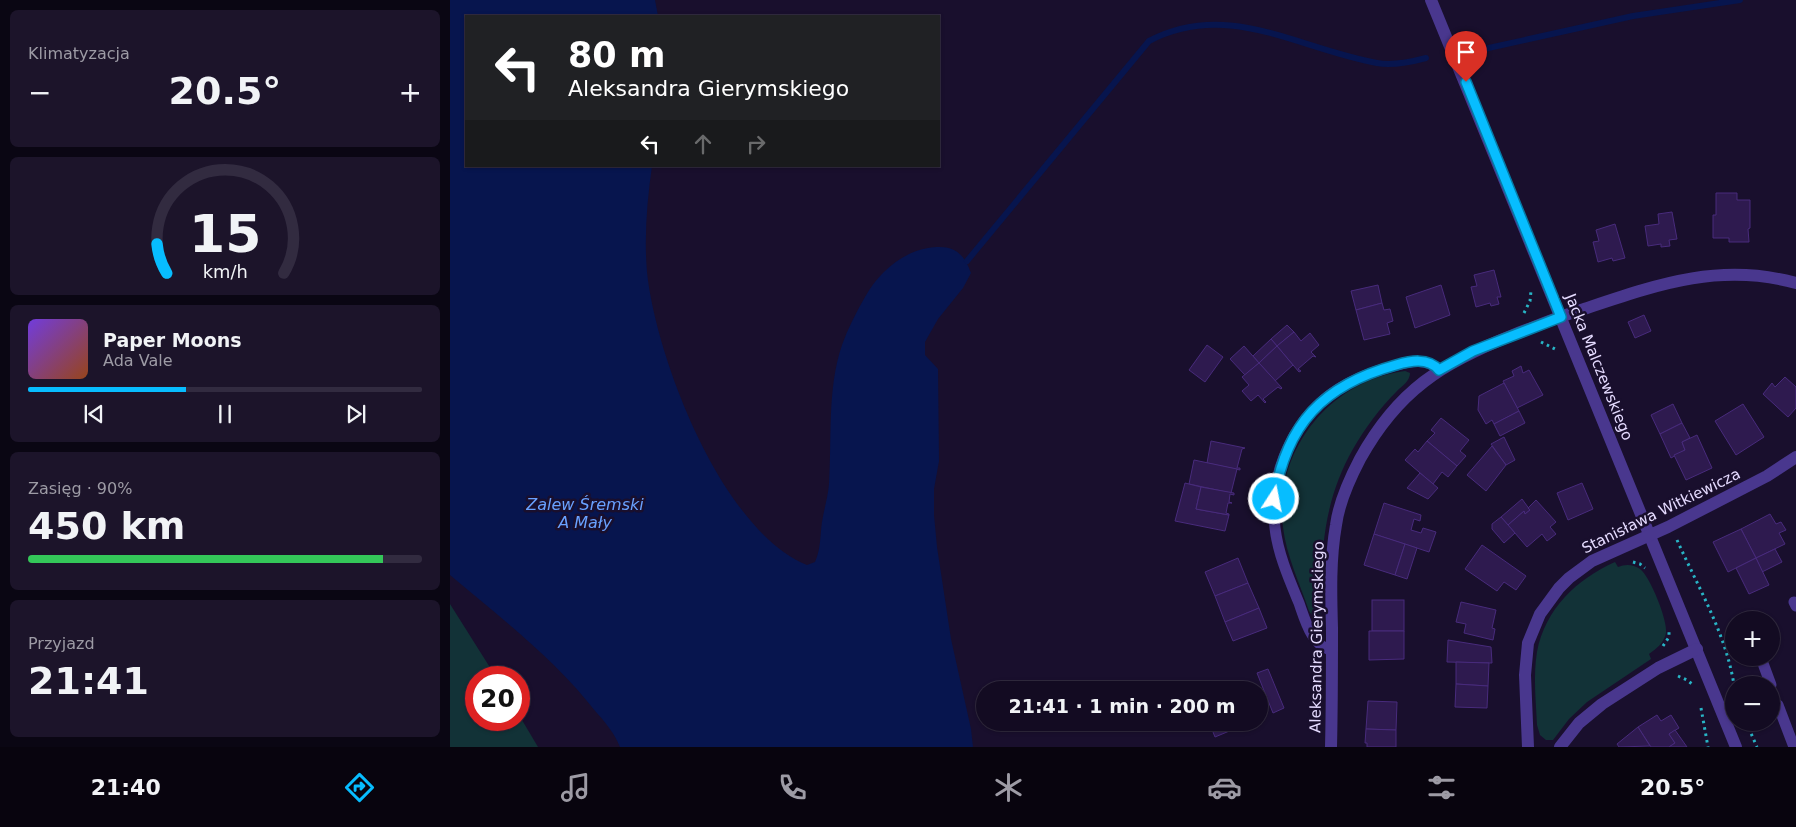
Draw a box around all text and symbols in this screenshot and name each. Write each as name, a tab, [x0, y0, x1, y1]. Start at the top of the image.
pin	[1445, 31, 1487, 82]
icon: left	[485, 35, 550, 100]
text: 80 m	[568, 35, 665, 75]
icon: arrive	[1452, 38, 1480, 66]
text: Klimatyzacja	[28, 44, 130, 63]
text: 20.5°	[169, 69, 281, 113]
text: −	[28, 76, 51, 109]
text: +	[399, 76, 422, 109]
text: Aleksandra Gierymskiego	[568, 76, 849, 101]
icon: left	[636, 130, 664, 158]
icon: ahead	[689, 130, 717, 158]
icon: right	[742, 130, 770, 158]
text: 15	[189, 204, 261, 264]
text: km/h	[202, 261, 248, 282]
street label: Jacka Malczewskiego	[1561, 290, 1637, 443]
text: Paper Moons	[103, 329, 242, 351]
text: Ada Vale	[103, 351, 173, 370]
icon: previous	[80, 400, 108, 428]
icon: pause	[211, 400, 239, 428]
icon: next	[342, 400, 370, 428]
street label: Stanisława Witkiewicza	[1579, 465, 1743, 557]
position arrow	[1247, 472, 1299, 524]
text: Zasięg · 90%	[28, 479, 132, 498]
water label: Zalew Śremski A Mały	[525, 495, 644, 532]
text: 450 km	[28, 504, 185, 548]
street label: Aleksandra Gierymskiego	[1306, 541, 1328, 733]
map controls	[1725, 611, 1780, 731]
button: +	[1725, 611, 1780, 666]
text: Przyjazd	[28, 634, 95, 653]
text: 21:41	[28, 659, 149, 703]
speed limit sign: 20	[465, 666, 530, 731]
button: −	[1725, 676, 1780, 731]
text: 21:41 · 1 min · 200 m	[1008, 695, 1236, 717]
icon: directions	[342, 770, 377, 805]
icon: music	[558, 770, 593, 805]
icon: phone	[775, 770, 810, 805]
icon: climate	[991, 770, 1026, 805]
icon: car	[1207, 770, 1242, 805]
icon: filters	[1424, 770, 1459, 805]
text: 21:40	[91, 775, 161, 800]
text: 20.5°	[1640, 775, 1705, 800]

